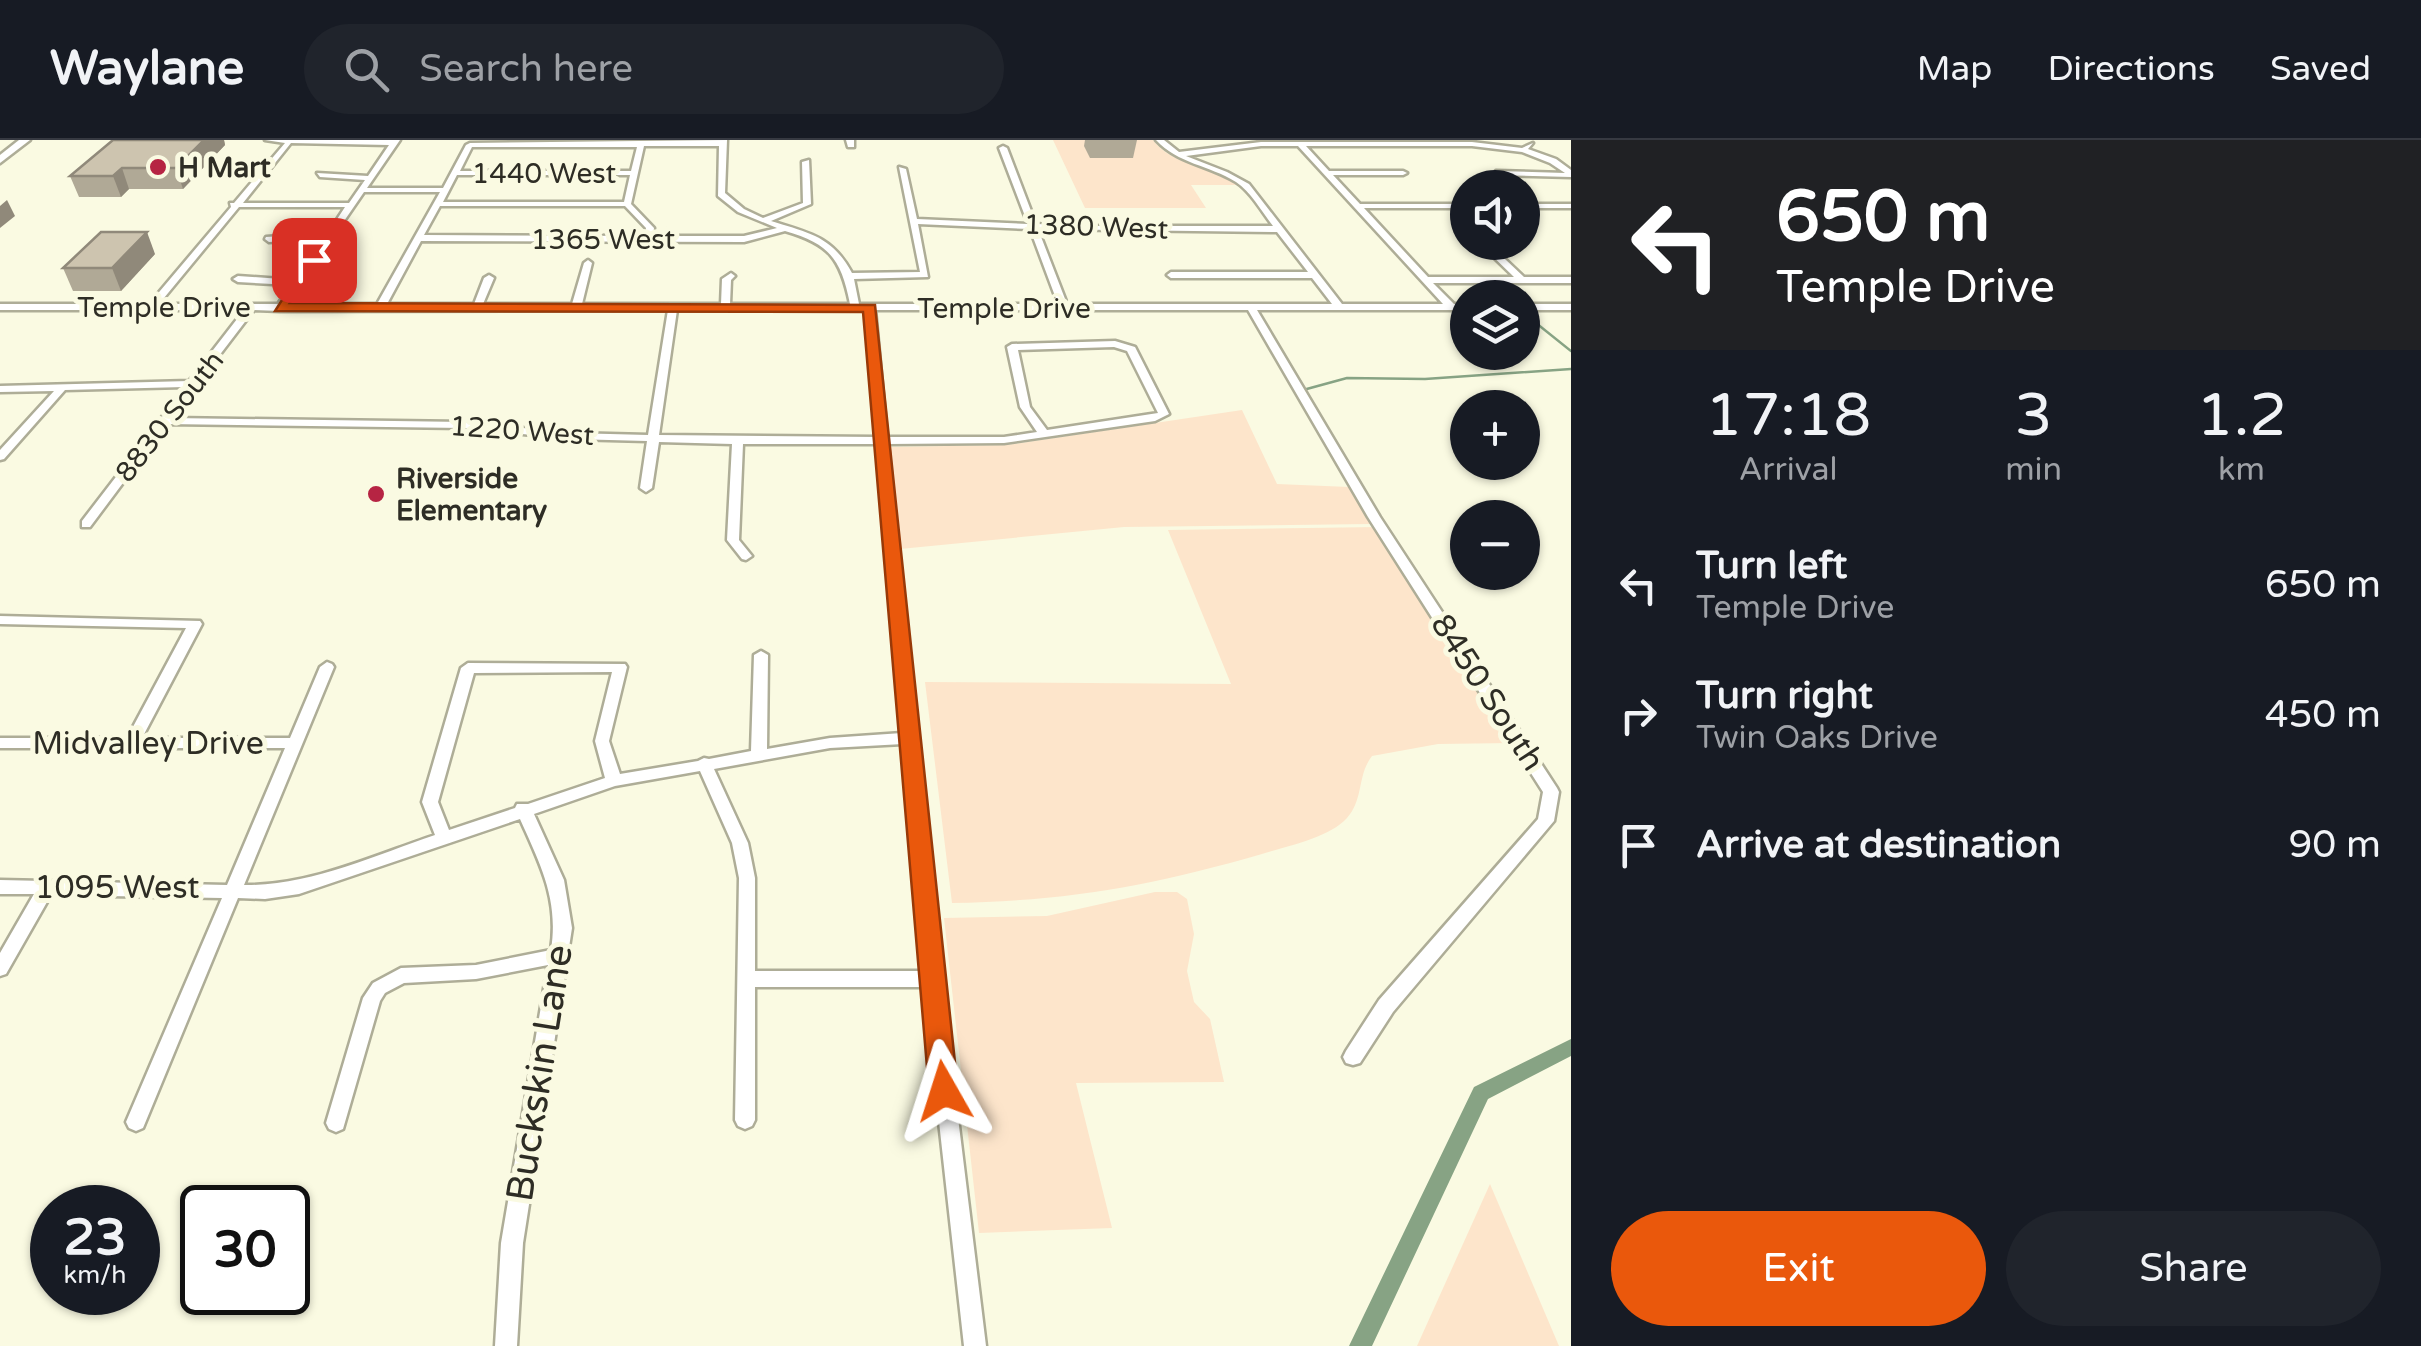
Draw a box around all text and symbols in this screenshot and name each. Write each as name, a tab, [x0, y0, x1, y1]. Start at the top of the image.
search box	[304, 24, 1004, 114]
text: Waylane	[50, 40, 244, 98]
icon: search	[339, 42, 394, 97]
text: Search here	[419, 46, 633, 92]
text: Map	[1917, 48, 1992, 90]
text: Directions	[2047, 48, 2215, 90]
text: Saved	[2270, 48, 2371, 90]
place label: H Mart	[178, 151, 271, 185]
marker: H Mart	[147, 156, 169, 178]
street label: 1440 West	[472, 157, 617, 191]
map controls	[1450, 170, 1540, 590]
button: sound	[1450, 170, 1540, 260]
text: 650 m	[1776, 176, 1990, 260]
icon: left	[1611, 180, 1741, 310]
street label: 1380 West	[1023, 207, 1169, 247]
pin	[272, 218, 357, 303]
street label: 1365 West	[531, 223, 676, 257]
icon: arrive	[287, 233, 342, 288]
text: Temple Drive	[1776, 261, 2055, 315]
button: layers	[1450, 280, 1540, 370]
street label: Temple Drive	[77, 291, 251, 325]
street label: Temple Drive	[917, 292, 1091, 326]
street label: 8830 South	[108, 344, 231, 489]
text: 17:18	[1705, 380, 1871, 452]
text: 3	[2015, 380, 2053, 452]
text: 1.2	[2196, 380, 2287, 452]
button: +	[1450, 390, 1540, 480]
street label: 1220 West	[449, 409, 596, 453]
text: Arrival	[1739, 451, 1838, 489]
text: min	[2005, 451, 2062, 489]
text: km	[2218, 451, 2265, 489]
place label: Riverside Elementary	[396, 462, 547, 528]
marker: Riverside Elementary	[365, 483, 387, 505]
button: −	[1450, 500, 1540, 590]
text: Turn left	[1696, 543, 1847, 589]
icon: left	[1611, 558, 1666, 613]
text: 650 m	[2265, 562, 2381, 608]
text: Temple Drive	[1696, 589, 1894, 627]
street label: 8450 South	[1422, 607, 1552, 778]
text: Turn right	[1696, 673, 1873, 719]
icon: right	[1611, 688, 1666, 743]
text: 450 m	[2265, 692, 2381, 738]
text: Twin Oaks Drive	[1696, 719, 1938, 757]
street label: Midvalley Drive	[32, 725, 264, 763]
icon: arrive	[1611, 818, 1666, 873]
text: Arrive at destination	[1696, 822, 2061, 868]
text: 90 m	[2289, 822, 2381, 868]
street label: 1095 West	[34, 869, 200, 907]
street label: Buckskin Lane	[497, 941, 583, 1205]
position arrow	[892, 1039, 996, 1143]
speed limit sign: 30	[180, 1185, 310, 1315]
text: 23	[64, 1208, 126, 1268]
button: Exit	[1611, 1211, 1986, 1326]
button: Share	[2006, 1211, 2381, 1326]
text: km/h	[64, 1260, 126, 1290]

